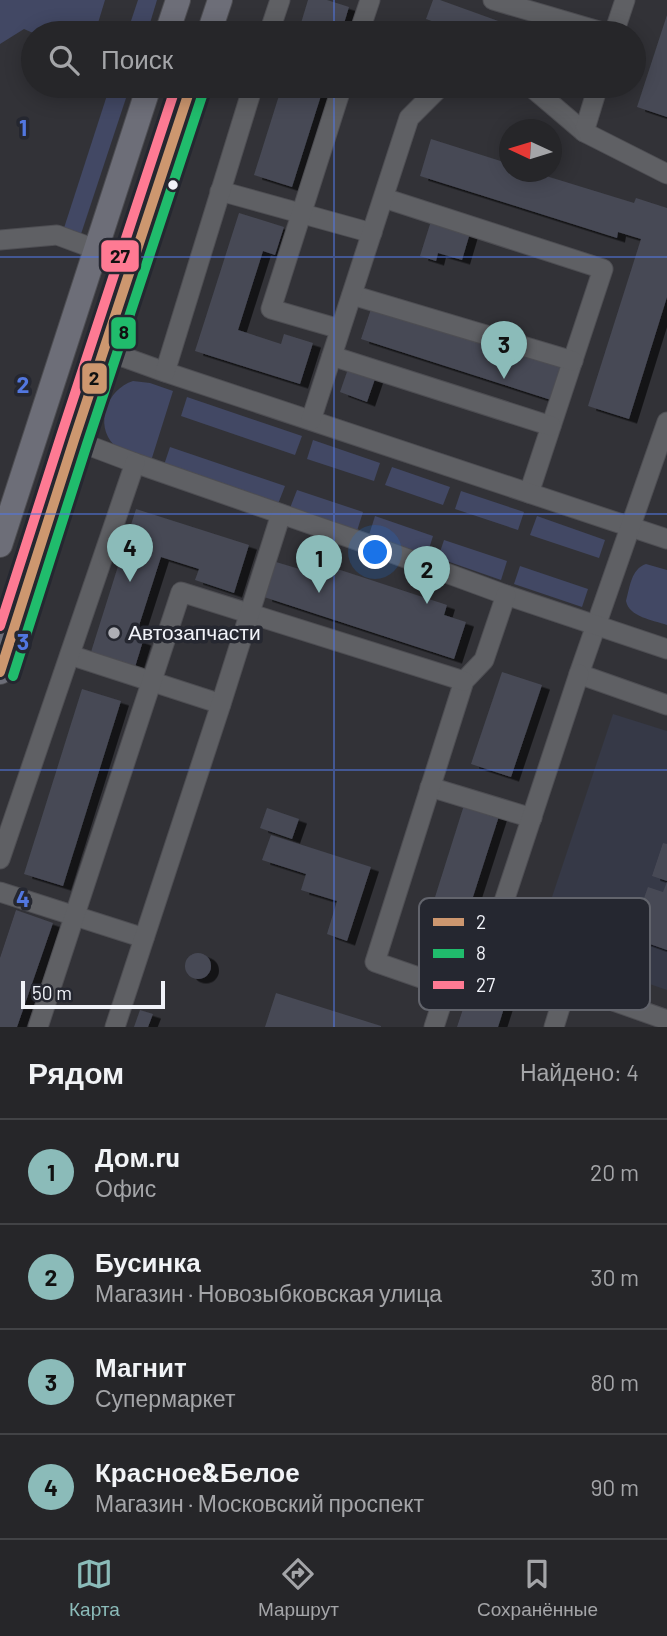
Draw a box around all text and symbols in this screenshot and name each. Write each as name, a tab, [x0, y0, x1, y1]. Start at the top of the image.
search box	[21, 21, 646, 98]
icon: search	[45, 41, 83, 79]
text: Поиск	[101, 43, 173, 74]
text: 1	[19, 113, 27, 141]
north arrow	[499, 119, 562, 182]
unlabelled marker	[166, 178, 180, 192]
line badge: 27	[100, 239, 140, 273]
text: 27	[110, 244, 131, 267]
line badge: 8	[110, 316, 137, 350]
text: 8	[119, 320, 129, 343]
pin: 3	[481, 321, 527, 379]
line badge: 2	[81, 362, 108, 395]
text: 2	[89, 366, 99, 389]
text: 2	[17, 370, 29, 398]
pin: 4	[107, 524, 153, 582]
pin: 1	[296, 535, 342, 593]
your location	[358, 535, 392, 569]
pin: 2	[404, 546, 450, 604]
place label: Автозапчасти	[128, 619, 261, 644]
marker: Автозапчасти	[106, 625, 122, 641]
text: 3	[17, 627, 29, 655]
text: 4	[16, 884, 30, 912]
legend	[419, 898, 650, 1010]
text: 2	[476, 910, 486, 933]
text: 8	[476, 941, 486, 964]
text: 27	[476, 973, 495, 996]
scale bar	[21, 978, 164, 1010]
text: 50 m	[32, 981, 72, 1004]
text: Рядом	[28, 1054, 124, 1090]
text: Найдено: 4	[520, 1058, 639, 1086]
text: Дом.ru	[95, 1141, 180, 1172]
text: 1	[47, 1158, 55, 1186]
text: 20 m	[590, 1158, 639, 1186]
text: Офис	[95, 1174, 156, 1202]
text: Бусинка	[95, 1246, 201, 1277]
text: 2	[45, 1263, 57, 1291]
text: 30 m	[591, 1263, 639, 1291]
text: Магазин · Новозыбковская улица	[95, 1279, 442, 1307]
text: Магнит	[95, 1351, 187, 1382]
text: 3	[45, 1368, 57, 1396]
text: 80 m	[590, 1368, 639, 1396]
text: Супермаркет	[95, 1384, 235, 1412]
text: Красное&Белое	[95, 1456, 300, 1487]
text: 4	[44, 1473, 58, 1501]
text: 90 m	[590, 1473, 639, 1501]
text: Магазин · Московский проспект	[95, 1489, 424, 1517]
tab: Карта	[69, 1555, 120, 1621]
tab: Маршрут	[258, 1555, 339, 1621]
tab: Сохранённые	[477, 1555, 598, 1621]

